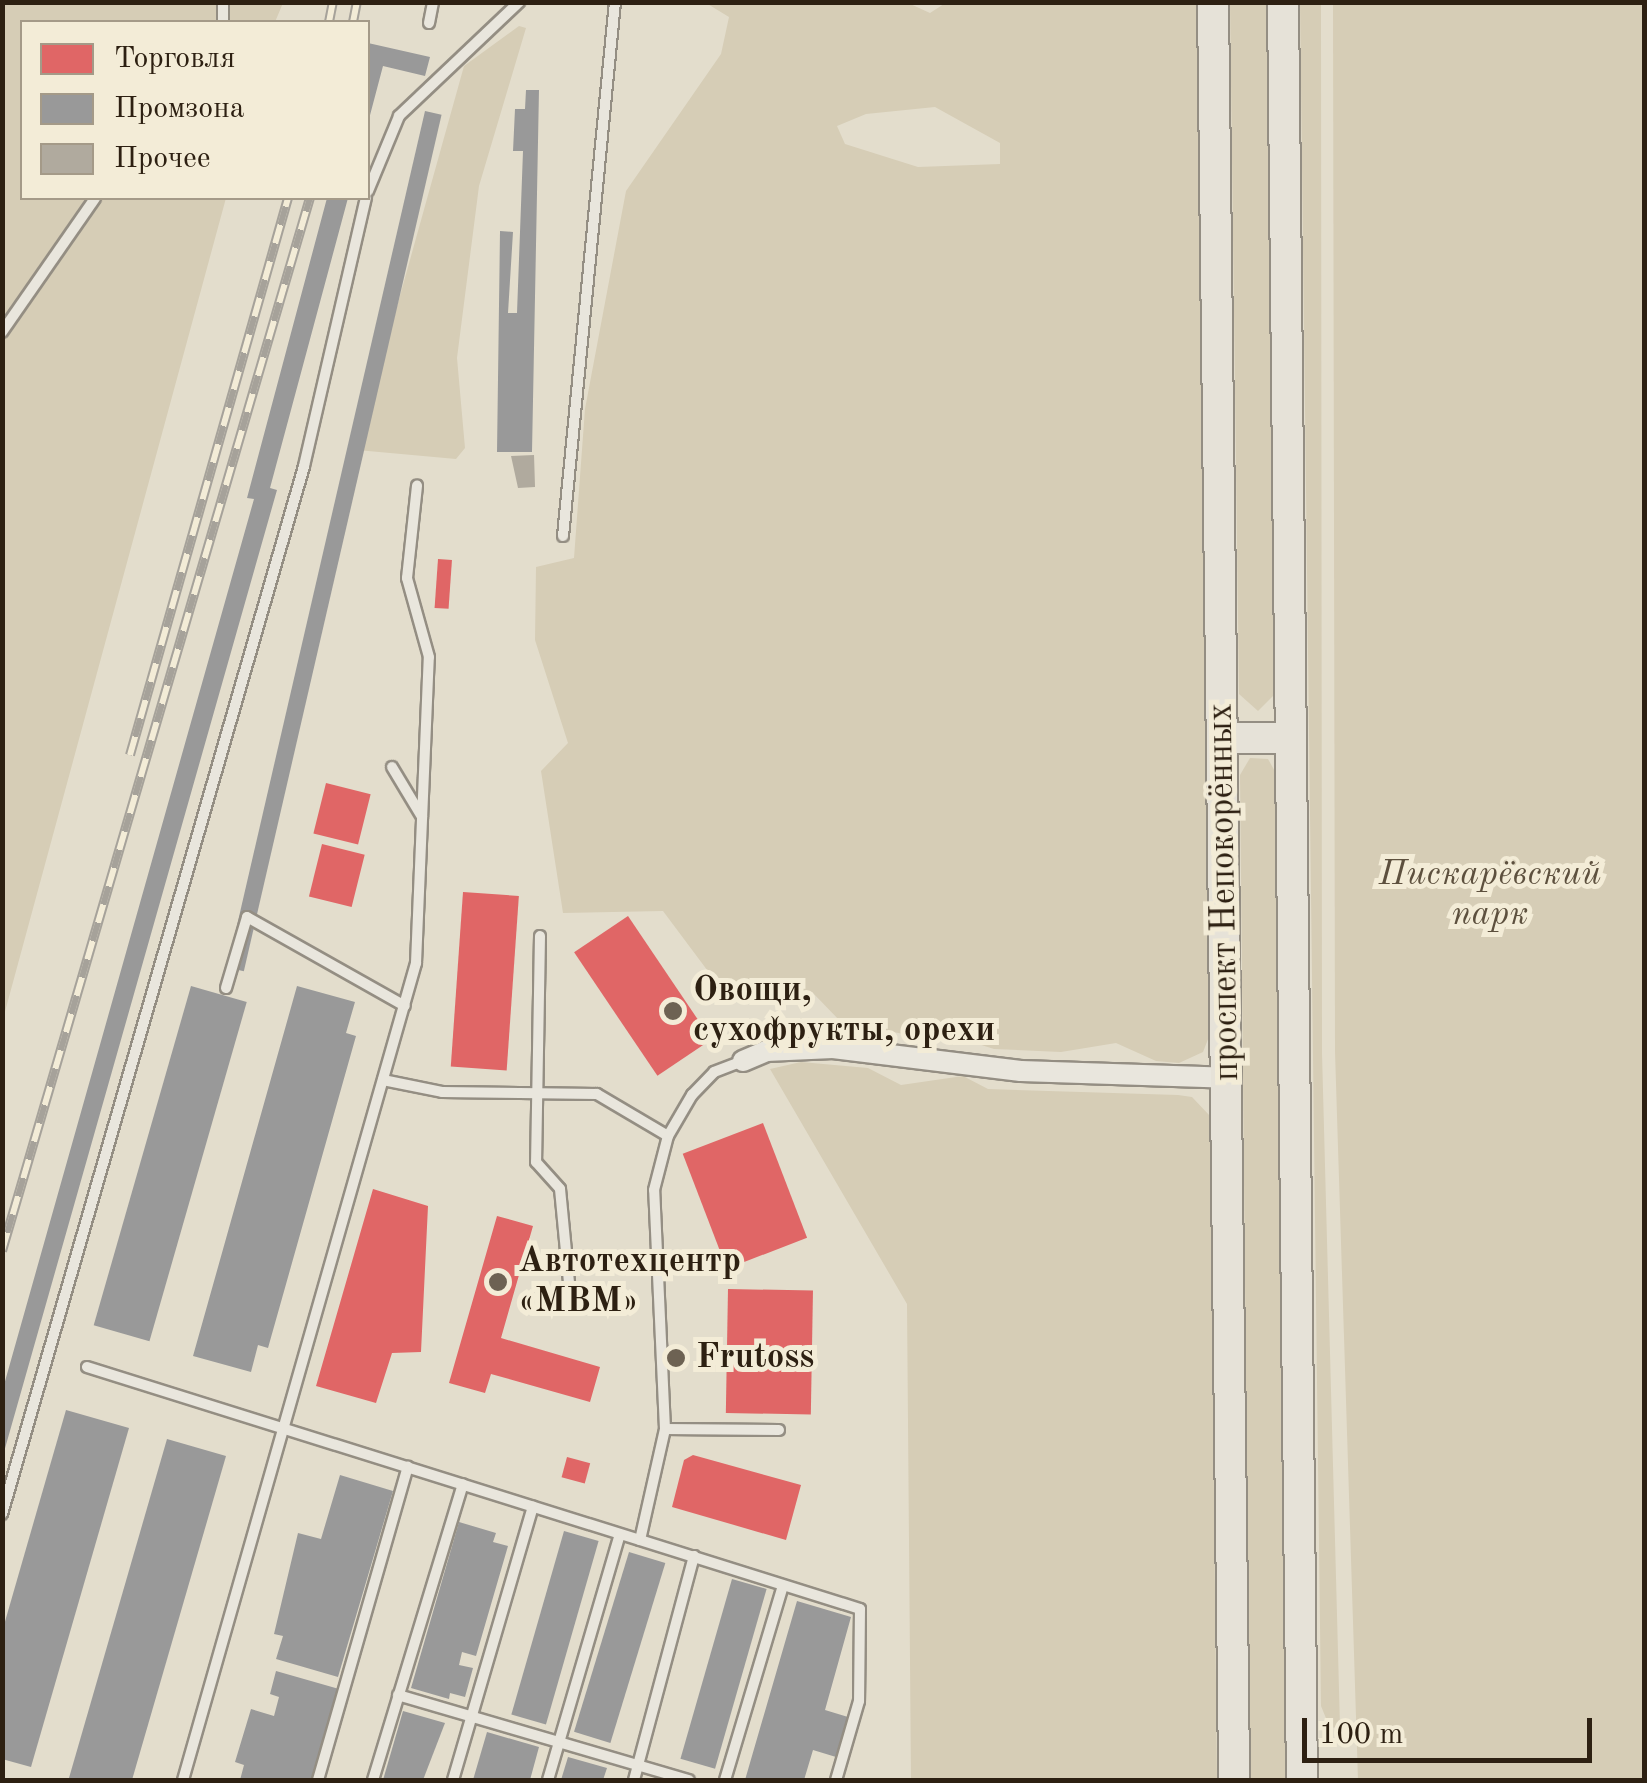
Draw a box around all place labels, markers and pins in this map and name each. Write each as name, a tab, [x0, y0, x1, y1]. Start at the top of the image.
place label: Овощи, сухофрукты, орехи	[693, 970, 995, 1052]
marker: Овощи, сухофрукты, орехи	[662, 1000, 684, 1022]
place label: Автотехцентр «МВМ»	[518, 1241, 741, 1323]
marker: Автотехцентр «МВМ»	[487, 1271, 509, 1293]
place label: Frutoss	[696, 1337, 814, 1379]
marker: Frutoss	[665, 1347, 687, 1369]

